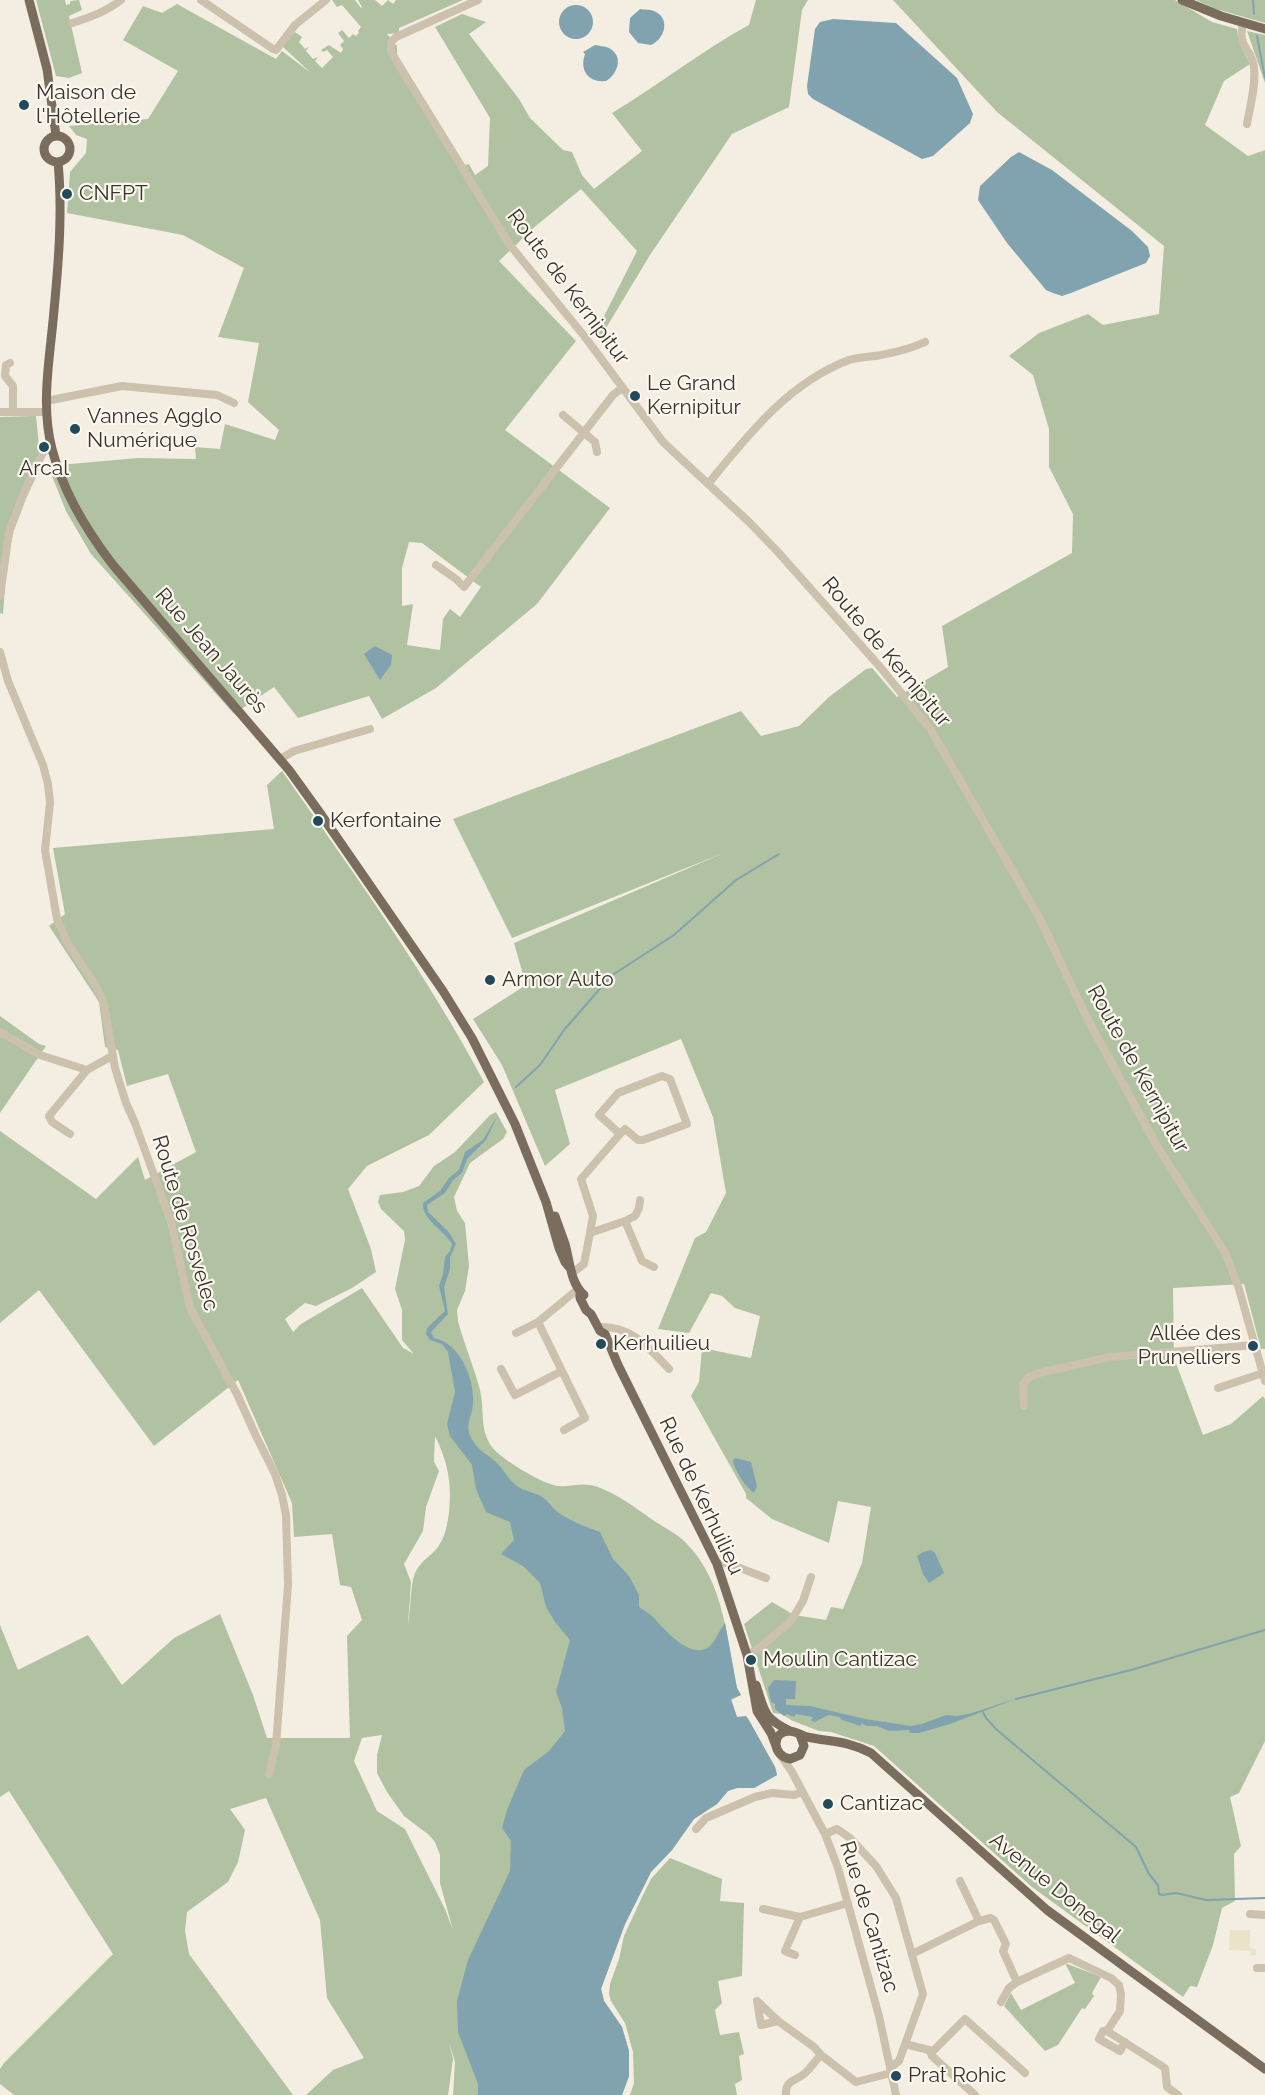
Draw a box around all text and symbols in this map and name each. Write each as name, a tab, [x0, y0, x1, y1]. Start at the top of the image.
place label: Maison de l'Hôtellerie	[36, 80, 140, 130]
marker: Maison de l'Hôtellerie	[17, 98, 31, 112]
place label: CNFPT	[79, 181, 148, 207]
marker: CNFPT	[60, 187, 74, 201]
street label: Route de Kernipitur	[502, 205, 634, 369]
place label: Le Grand Kernipitur	[647, 371, 741, 421]
marker: Le Grand Kernipitur	[628, 389, 642, 403]
place label: Vannes Agglo Numérique	[87, 404, 222, 454]
marker: Vannes Agglo Numérique	[68, 422, 82, 436]
marker: Arcal	[37, 440, 51, 454]
place label: Arcal	[19, 456, 69, 482]
street label: Route de Kernipitur	[816, 572, 956, 732]
street label: Rue Jean Jaurès	[150, 583, 272, 719]
place label: Kerfontaine	[330, 808, 441, 834]
marker: Kerfontaine	[311, 814, 325, 828]
place label: Armor Auto	[502, 967, 614, 993]
marker: Armor Auto	[483, 973, 497, 987]
street label: Route de Kernipitur	[1082, 981, 1194, 1157]
street label: Route de Rosvelec	[146, 1132, 224, 1314]
place label: Allée des Prunelliers	[1138, 1321, 1241, 1371]
place label: Kerhuilieu	[613, 1331, 710, 1357]
marker: Kerhuilieu	[594, 1337, 608, 1351]
marker: Allée des Prunelliers	[1246, 1339, 1260, 1353]
street label: Rue de Kerhuilieu	[653, 1413, 749, 1579]
place label: Moulin Cantizac	[763, 1647, 917, 1673]
marker: Moulin Cantizac	[744, 1653, 758, 1667]
place label: Cantizac	[840, 1791, 923, 1817]
marker: Cantizac	[821, 1797, 835, 1811]
street label: Avenue Donegal	[984, 1827, 1126, 1949]
street label: Rue de Cantizac	[834, 1838, 904, 1996]
place label: Prat Rohic	[908, 2063, 1006, 2089]
marker: Prat Rohic	[889, 2069, 903, 2083]

